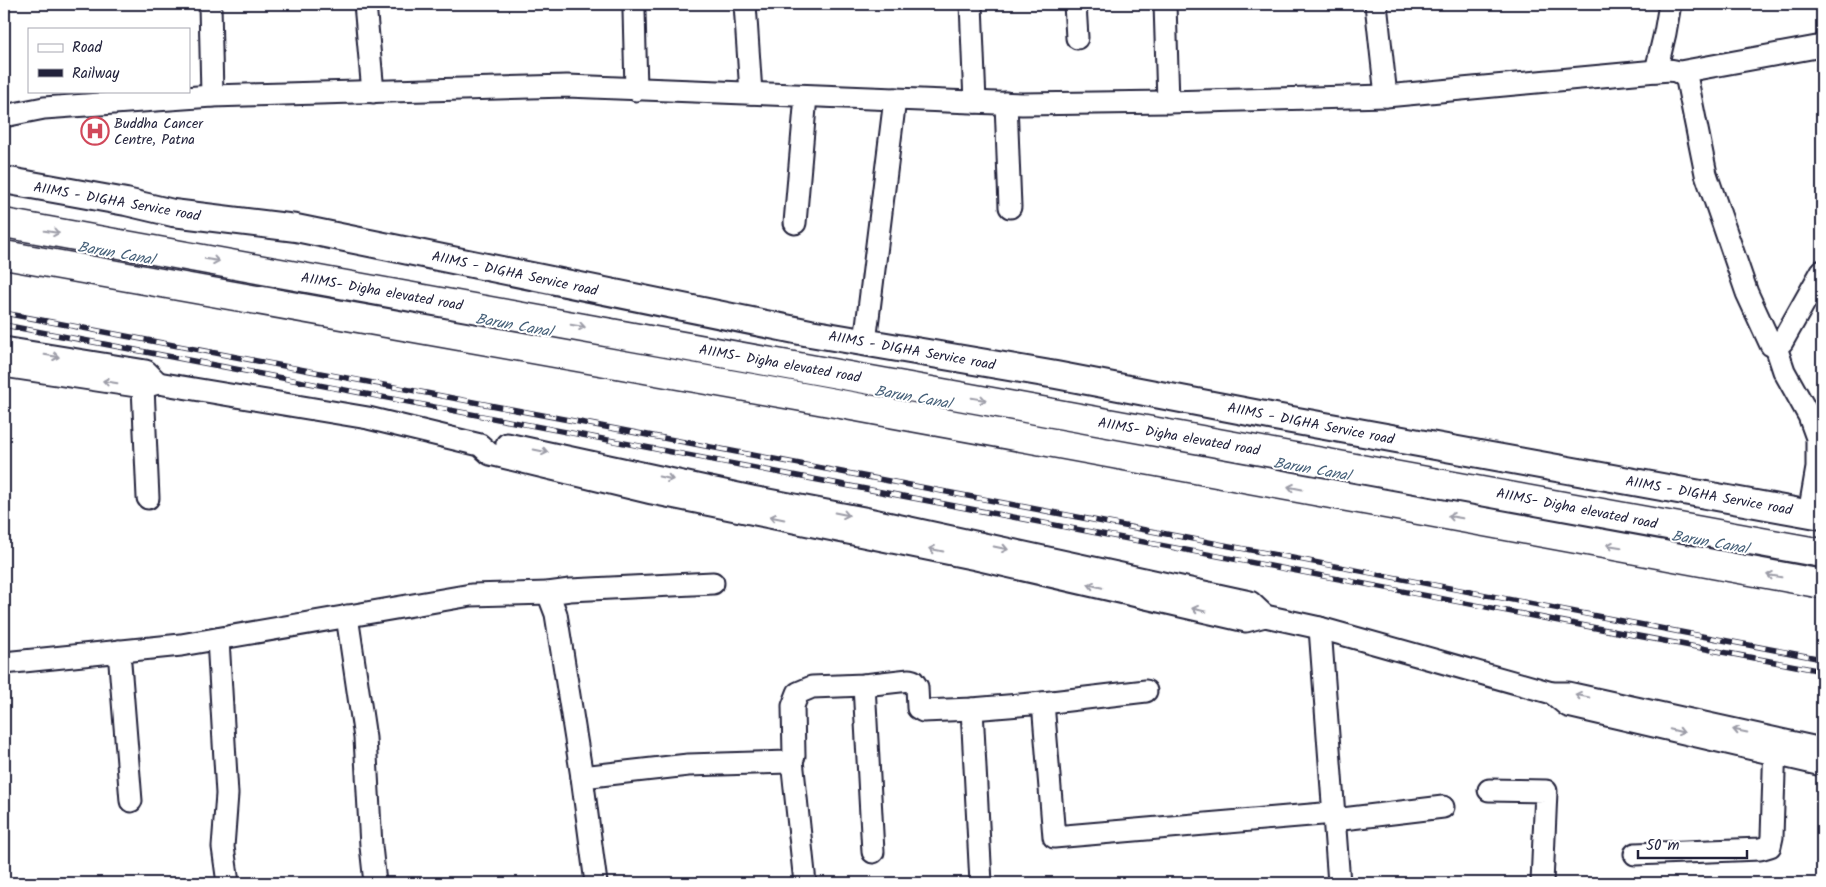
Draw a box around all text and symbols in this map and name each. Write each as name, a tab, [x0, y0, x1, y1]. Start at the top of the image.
legend	[28, 28, 190, 92]
text: Road	[72, 36, 103, 60]
text: Railway	[72, 62, 120, 86]
place label: Buddha Cancer Centre, Patna	[114, 113, 204, 151]
hospital icon: Buddha Cancer Centre, Patna	[80, 116, 110, 146]
street label: AIIMS - DIGHA Service road	[32, 176, 203, 228]
one-way arrow	[43, 227, 59, 237]
water label: Barun Canal	[76, 235, 159, 273]
street label: AIIMS - DIGHA Service road	[430, 246, 601, 303]
one-way arrow	[203, 256, 219, 266]
street label: AIIMS- Digha elevated road	[299, 267, 465, 317]
water label: Barun Canal	[474, 307, 557, 345]
one-way arrow	[570, 322, 586, 332]
street label: AIIMS - DIGHA Service road	[827, 325, 998, 377]
street label: AIIMS- Digha elevated road	[697, 339, 863, 389]
one-way arrow	[43, 351, 59, 361]
one-way arrow	[103, 377, 119, 387]
water label: Barun Canal	[873, 379, 956, 417]
one-way arrow	[971, 395, 987, 404]
street label: AIIMS - DIGHA Service road	[1226, 397, 1397, 451]
street label: AIIMS- Digha elevated road	[1096, 412, 1262, 462]
one-way arrow	[532, 447, 548, 456]
water label: Barun Canal	[1272, 451, 1355, 489]
street label: AIIMS - DIGHA Service road	[1624, 470, 1795, 522]
one-way arrow	[658, 474, 674, 483]
one-way arrow	[1287, 483, 1303, 493]
street label: AIIMS- Digha elevated road	[1494, 483, 1660, 536]
one-way arrow	[834, 509, 850, 519]
one-way arrow	[1447, 512, 1463, 522]
one-way arrow	[769, 513, 785, 522]
water label: Barun Canal	[1670, 524, 1753, 562]
one-way arrow	[1607, 541, 1623, 551]
one-way arrow	[993, 544, 1009, 553]
one-way arrow	[929, 545, 945, 555]
one-way arrow	[1767, 570, 1783, 580]
one-way arrow	[1087, 581, 1103, 590]
one-way arrow	[1192, 605, 1208, 614]
one-way arrow	[1574, 691, 1590, 700]
one-way arrow	[1733, 726, 1749, 735]
one-way arrow	[1668, 727, 1684, 736]
scale bar	[1638, 827, 1747, 859]
text: 50 m	[1646, 834, 1680, 858]

